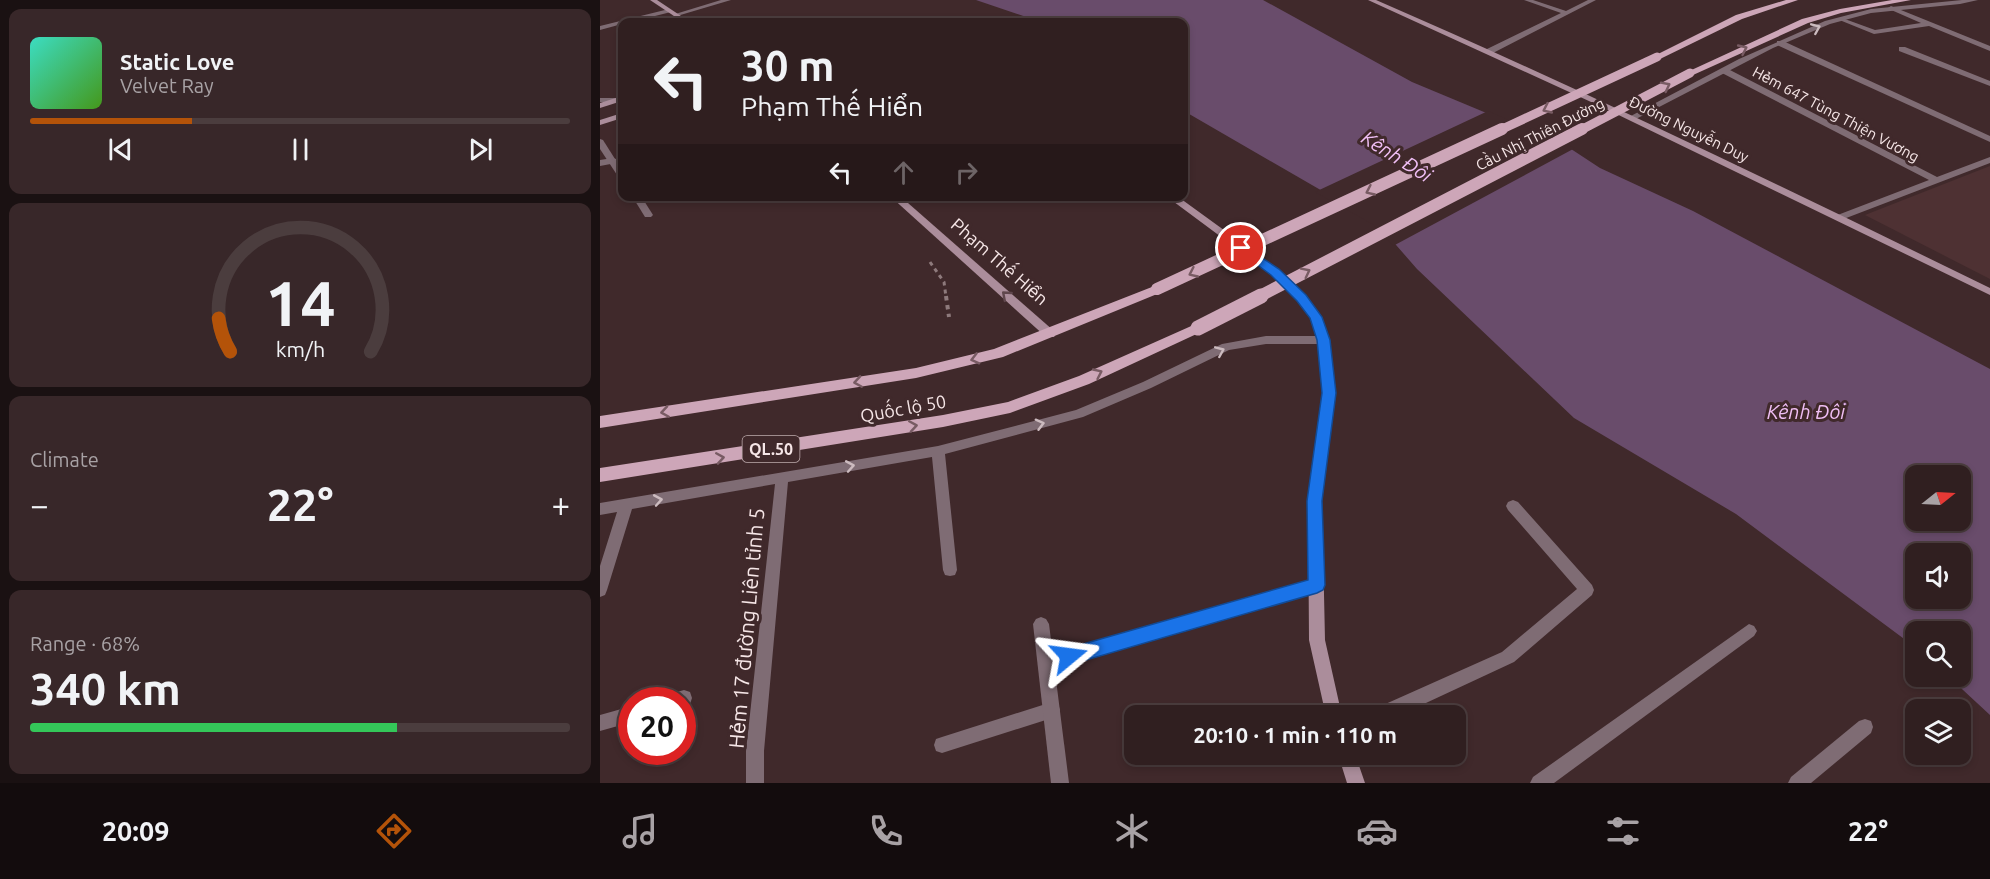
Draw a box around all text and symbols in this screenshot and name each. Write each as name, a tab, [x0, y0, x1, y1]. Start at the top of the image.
one-way arrow	[1809, 23, 1820, 35]
icon: left	[642, 42, 720, 120]
text: 30 m	[741, 42, 835, 89]
one-way arrow	[1736, 44, 1747, 56]
text: Static Love	[120, 49, 235, 74]
street label: Hẻm 647 Tùng Thiện Vương	[1750, 63, 1922, 165]
text: Velvet Ray	[120, 74, 214, 97]
one-way arrow	[1659, 82, 1670, 93]
text: Phạm Thế Hiển	[741, 91, 923, 121]
street label: Đường Nguyễn Duy	[1626, 91, 1752, 165]
street label: Cầu Nhị Thiên Đường	[1472, 93, 1607, 174]
one-way arrow	[1542, 101, 1553, 113]
water label: Kênh Đôi	[1358, 125, 1437, 187]
icon: previous	[104, 133, 137, 166]
icon: pause	[284, 133, 317, 166]
icon: next	[464, 133, 497, 166]
icon: left	[824, 156, 857, 189]
icon: ahead	[887, 156, 920, 189]
icon: right	[950, 156, 983, 189]
one-way arrow	[1365, 183, 1376, 195]
street label: Phạm Thế Hiển	[948, 212, 1054, 308]
pin	[1215, 222, 1266, 273]
icon: arrive	[1224, 231, 1257, 264]
one-way arrow	[1188, 265, 1199, 277]
text: 14	[265, 268, 335, 338]
one-way arrow	[1300, 268, 1310, 279]
one-way arrow	[1002, 291, 1013, 302]
text: km/h	[275, 337, 325, 361]
one-way arrow	[1214, 346, 1225, 358]
one-way arrow	[970, 351, 980, 364]
one-way arrow	[1092, 369, 1103, 381]
one-way arrow	[853, 376, 863, 388]
street label: Quốc lộ 50	[858, 388, 948, 426]
water label: Kênh Đôi	[1767, 400, 1846, 423]
one-way arrow	[661, 405, 670, 417]
one-way arrow	[1034, 419, 1045, 431]
one-way arrow	[908, 421, 917, 433]
road number: QL.50	[742, 436, 800, 462]
text: Climate	[30, 448, 99, 471]
one-way arrow	[716, 452, 725, 464]
one-way arrow	[845, 460, 855, 473]
north arrow	[1905, 465, 1971, 531]
map controls	[1905, 465, 1971, 765]
text: 22°	[267, 479, 333, 530]
text: −	[30, 486, 49, 523]
text: +	[551, 486, 570, 523]
one-way arrow	[653, 494, 662, 506]
street label: Hẻm 17 đường Liên tỉnh 5	[724, 507, 768, 749]
button: sound	[1905, 543, 1971, 609]
button: search	[1905, 621, 1971, 687]
position arrow	[1037, 624, 1101, 688]
text: Range · 68%	[30, 632, 140, 655]
text: 340 km	[30, 663, 181, 714]
speed limit sign: 20	[618, 687, 696, 765]
button: layers	[1905, 699, 1971, 765]
text: 20:10 · 1 min · 110 m	[1193, 722, 1397, 747]
icon: directions	[373, 810, 415, 852]
icon: music	[619, 810, 661, 852]
icon: phone	[865, 810, 907, 852]
icon: climate	[1111, 810, 1153, 852]
icon: car	[1356, 810, 1398, 852]
icon: filters	[1602, 810, 1644, 852]
text: 20:09	[102, 816, 169, 846]
text: 22°	[1848, 816, 1888, 846]

